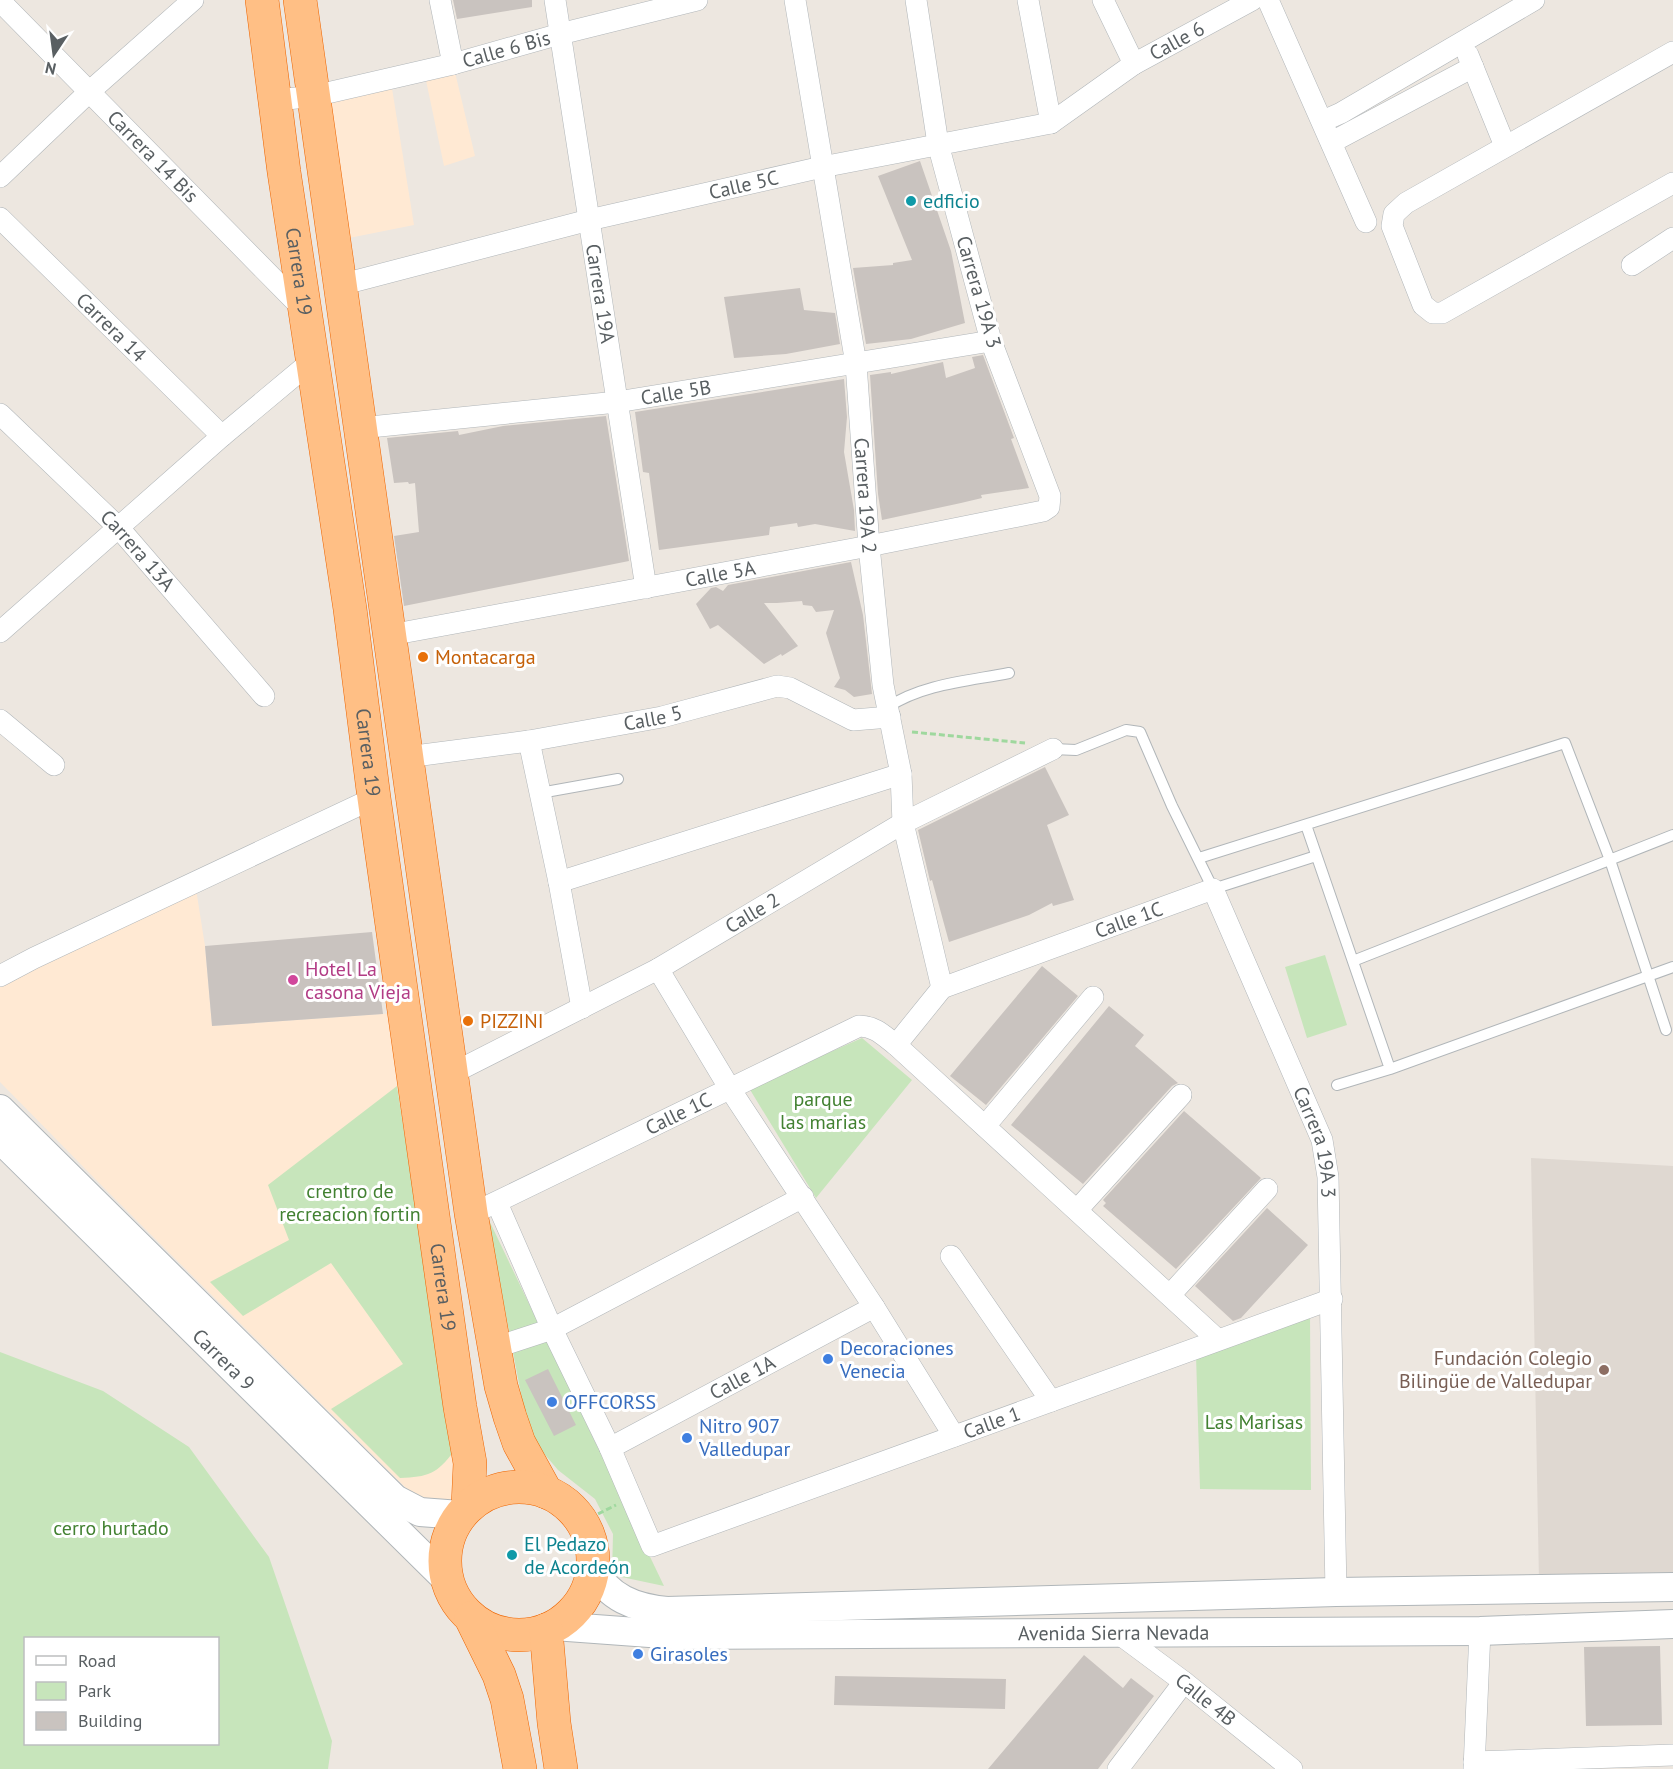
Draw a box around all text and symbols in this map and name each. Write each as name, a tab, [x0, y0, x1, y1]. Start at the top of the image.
street label: Calle 6	[1145, 15, 1209, 66]
north arrow	[24, 24, 84, 84]
street label: Calle 6 Bis	[459, 24, 553, 74]
text: N	[43, 58, 58, 80]
street label: Carrera 14 Bis	[102, 105, 204, 208]
street label: Calle 5C	[706, 164, 781, 205]
place label: edficio	[923, 188, 980, 214]
marker: edficio	[904, 194, 918, 208]
street label: Carrera 19	[280, 226, 319, 317]
street label: Carrera 19A 3	[951, 233, 1007, 351]
street label: Carrera 19A	[580, 242, 621, 345]
street label: Carrera 14	[71, 287, 152, 368]
street label: Calle 5B	[639, 374, 713, 411]
street label: Carrera 19A 2	[848, 437, 883, 555]
street label: Carrera 13A	[95, 504, 181, 597]
street label: Calle 5A	[683, 554, 758, 593]
place label: Montacarga	[435, 644, 536, 670]
marker: Montacarga	[416, 650, 430, 664]
street label: Calle 5	[622, 699, 685, 737]
street label: Carrera 19	[350, 707, 387, 798]
street label: Calle 2	[720, 886, 784, 939]
street label: Calle 1C	[1091, 895, 1166, 944]
place label: Hotel La casona Vieja	[305, 956, 411, 1005]
marker: Hotel La casona Vieja	[286, 973, 300, 987]
place label: PIZZINI	[480, 1008, 543, 1034]
marker: PIZZINI	[461, 1014, 475, 1028]
street label: Carrera 19A 3	[1287, 1082, 1342, 1198]
park label: parque las marias	[780, 1086, 866, 1135]
street label: Calle 1C	[641, 1087, 716, 1141]
park label: crentro de recreacion fortin	[279, 1178, 421, 1227]
street label: Carrera 19	[424, 1242, 462, 1333]
street label: Carrera 9	[187, 1323, 260, 1396]
place label: Decoraciones Venecia	[839, 1335, 954, 1384]
place label: Fundación Colegio Bilingüe de Valledupar	[1399, 1345, 1592, 1394]
street label: Calle 1A	[705, 1349, 780, 1405]
marker: Decoraciones Venecia	[821, 1352, 835, 1366]
marker: Fundación Colegio Bilingüe de Valledupar	[1597, 1363, 1611, 1377]
place label: OFFCORSS	[564, 1389, 656, 1415]
marker: OFFCORSS	[545, 1395, 559, 1409]
street label: Calle 1	[960, 1400, 1024, 1445]
park label: Las Marisas	[1205, 1409, 1303, 1435]
place label: Nitro 907 Valledupar	[698, 1413, 790, 1462]
marker: Nitro 907 Valledupar	[680, 1431, 694, 1445]
park label: cerro hurtado	[53, 1515, 169, 1541]
place label: El Pedazo de Acordeón	[524, 1531, 630, 1580]
marker: El Pedazo de Acordeón	[505, 1548, 519, 1562]
street label: Avenida Sierra Nevada	[1018, 1619, 1209, 1646]
legend	[24, 1637, 219, 1745]
place label: Girasoles	[650, 1641, 728, 1667]
marker: Girasoles	[631, 1647, 645, 1661]
text: Road	[78, 1649, 116, 1672]
street label: Calle 4B	[1170, 1667, 1241, 1732]
text: Park	[78, 1679, 111, 1702]
text: Building	[78, 1709, 142, 1732]

